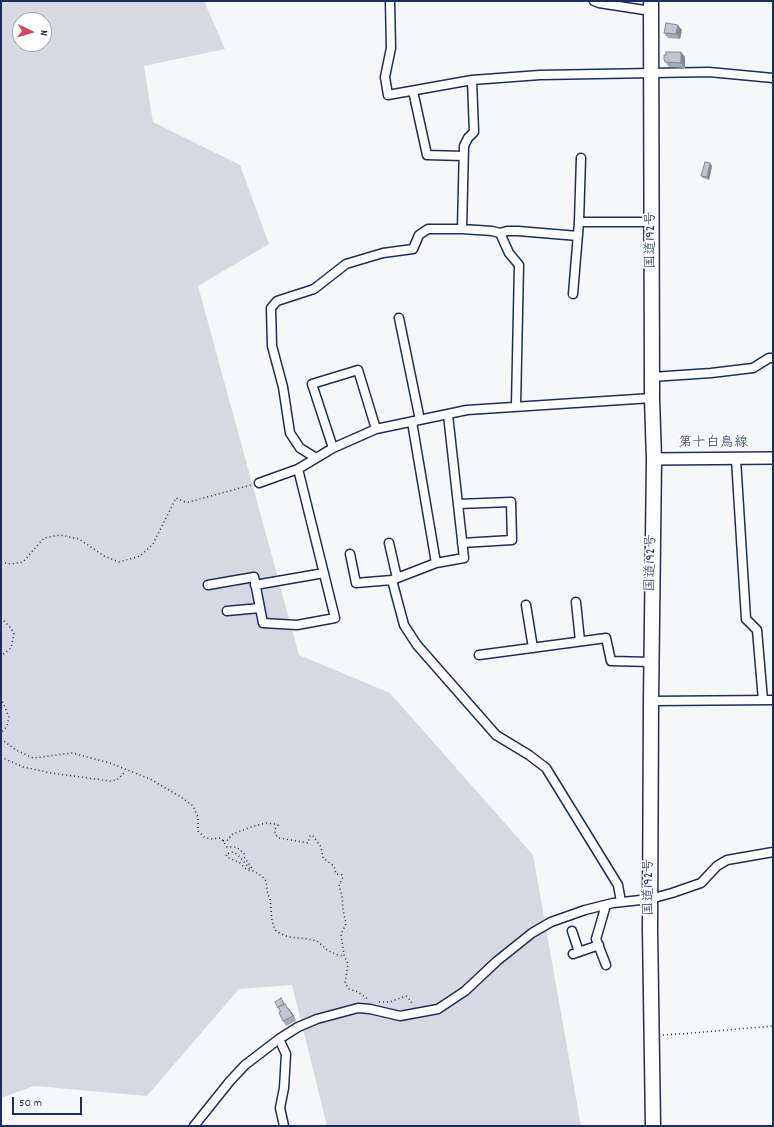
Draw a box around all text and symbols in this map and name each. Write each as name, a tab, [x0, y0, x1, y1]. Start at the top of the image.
north arrow	[12, 12, 52, 52]
text: N	[35, 30, 51, 36]
street label: 国道192号	[644, 211, 660, 269]
street label: 第十白鳥線	[678, 436, 748, 452]
street label: 国道192号	[643, 534, 661, 592]
street label: 国道192号	[642, 858, 658, 916]
scale bar	[14, 1089, 84, 1115]
text: 50 m	[19, 1095, 42, 1112]

